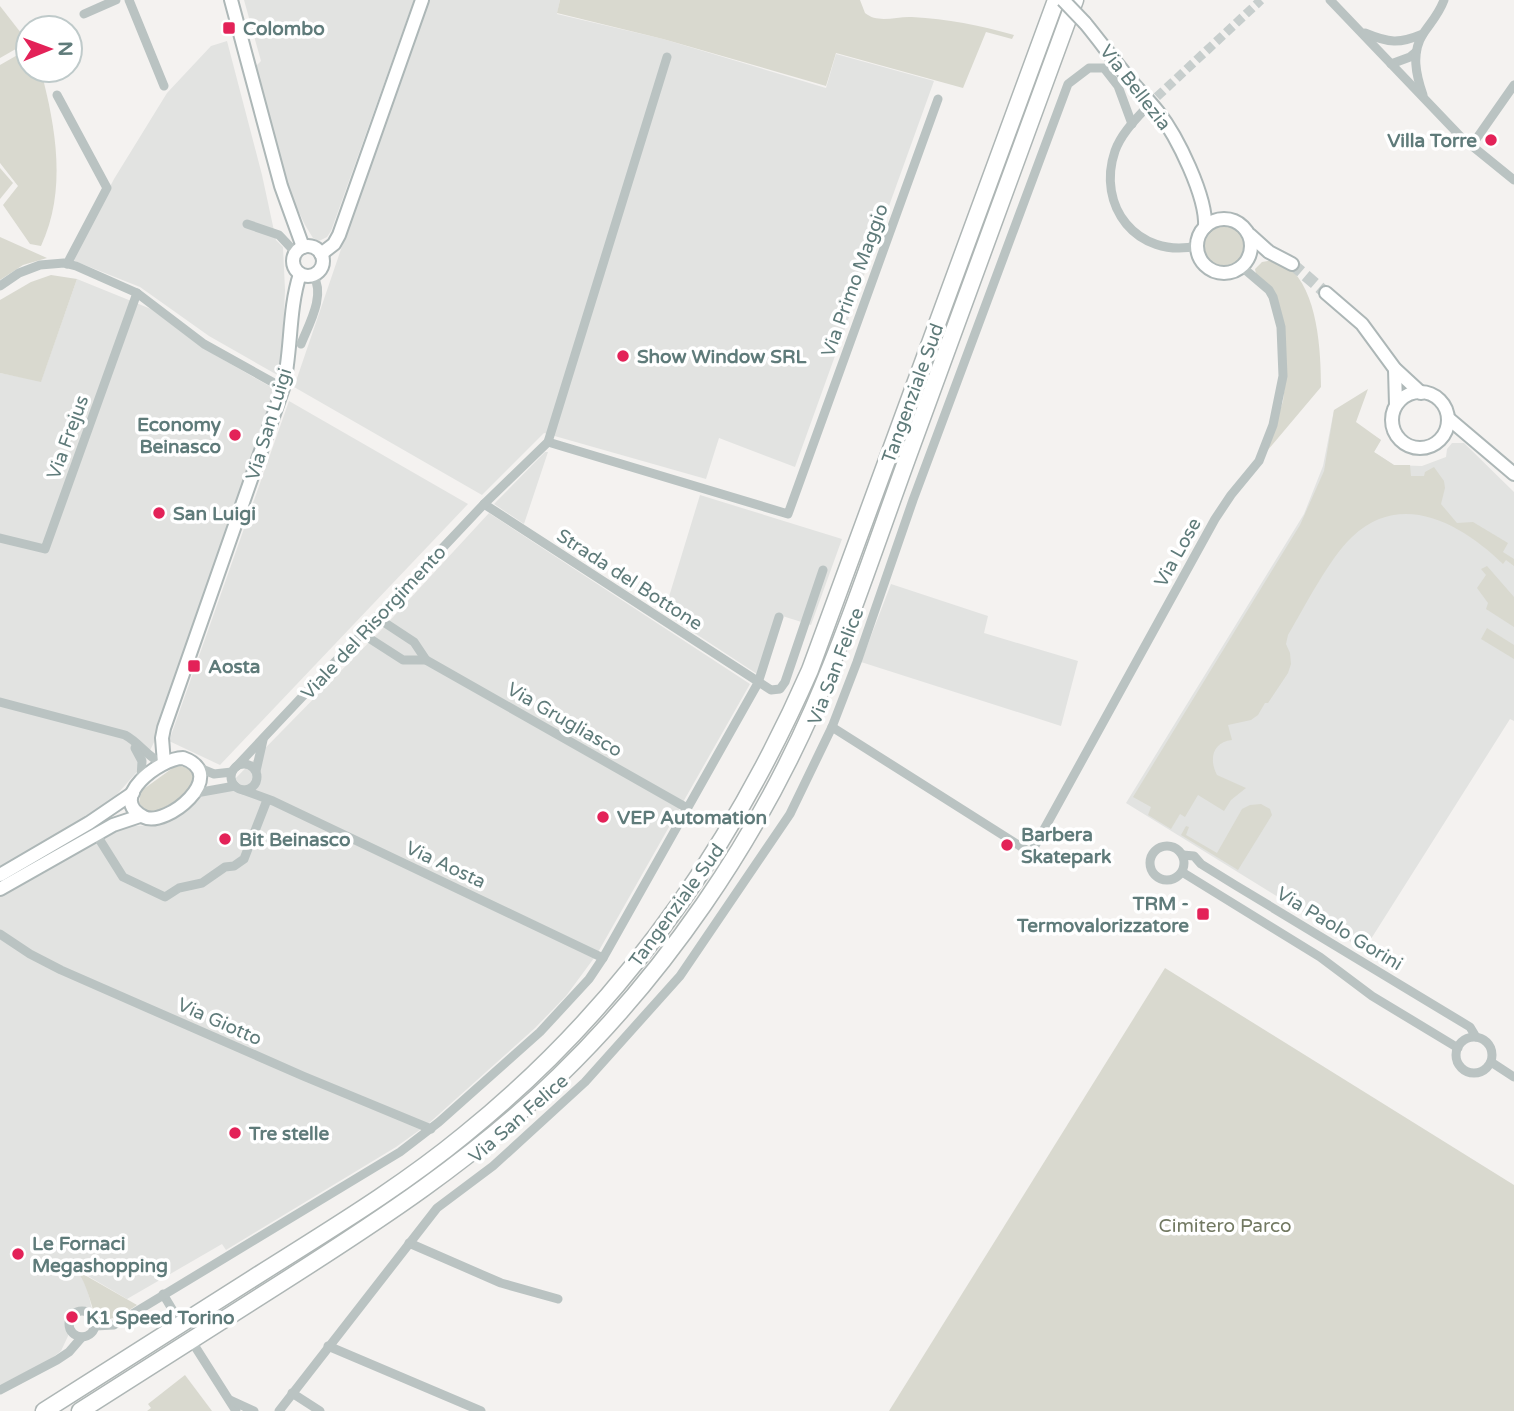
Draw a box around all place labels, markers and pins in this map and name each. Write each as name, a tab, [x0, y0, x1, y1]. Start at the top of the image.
place label: Colombo	[243, 18, 325, 40]
marker: Colombo	[221, 20, 237, 36]
place label: Villa Torre	[1387, 130, 1477, 152]
marker: Villa Torre	[1483, 132, 1499, 148]
place label: Show Window SRL	[637, 346, 807, 368]
marker: Show Window SRL	[615, 348, 631, 364]
place label: Economy Beinasco	[137, 414, 222, 458]
marker: Economy Beinasco	[227, 427, 243, 443]
place label: San Luigi	[173, 503, 256, 526]
marker: San Luigi	[151, 505, 167, 521]
place label: Aosta	[208, 656, 260, 678]
marker: Aosta	[186, 658, 202, 674]
place label: VEP Automation	[617, 807, 767, 829]
marker: VEP Automation	[595, 809, 611, 825]
place label: Barbera Skatepark	[1021, 824, 1112, 869]
place label: Bit Beinasco	[239, 829, 350, 851]
marker: Bit Beinasco	[217, 831, 233, 847]
marker: Barbera Skatepark	[999, 837, 1015, 853]
place label: TRM - Termovalorizzatore	[1016, 893, 1189, 937]
marker: TRM - Termovalorizzatore	[1195, 906, 1211, 922]
place label: Tre stelle	[248, 1123, 330, 1145]
marker: Tre stelle	[227, 1125, 243, 1141]
place label: Le Fornaci Megashopping	[32, 1233, 168, 1278]
marker: Le Fornaci Megashopping	[10, 1246, 26, 1262]
place label: K1 Speed Torino	[86, 1307, 235, 1330]
marker: K1 Speed Torino	[64, 1309, 80, 1325]

